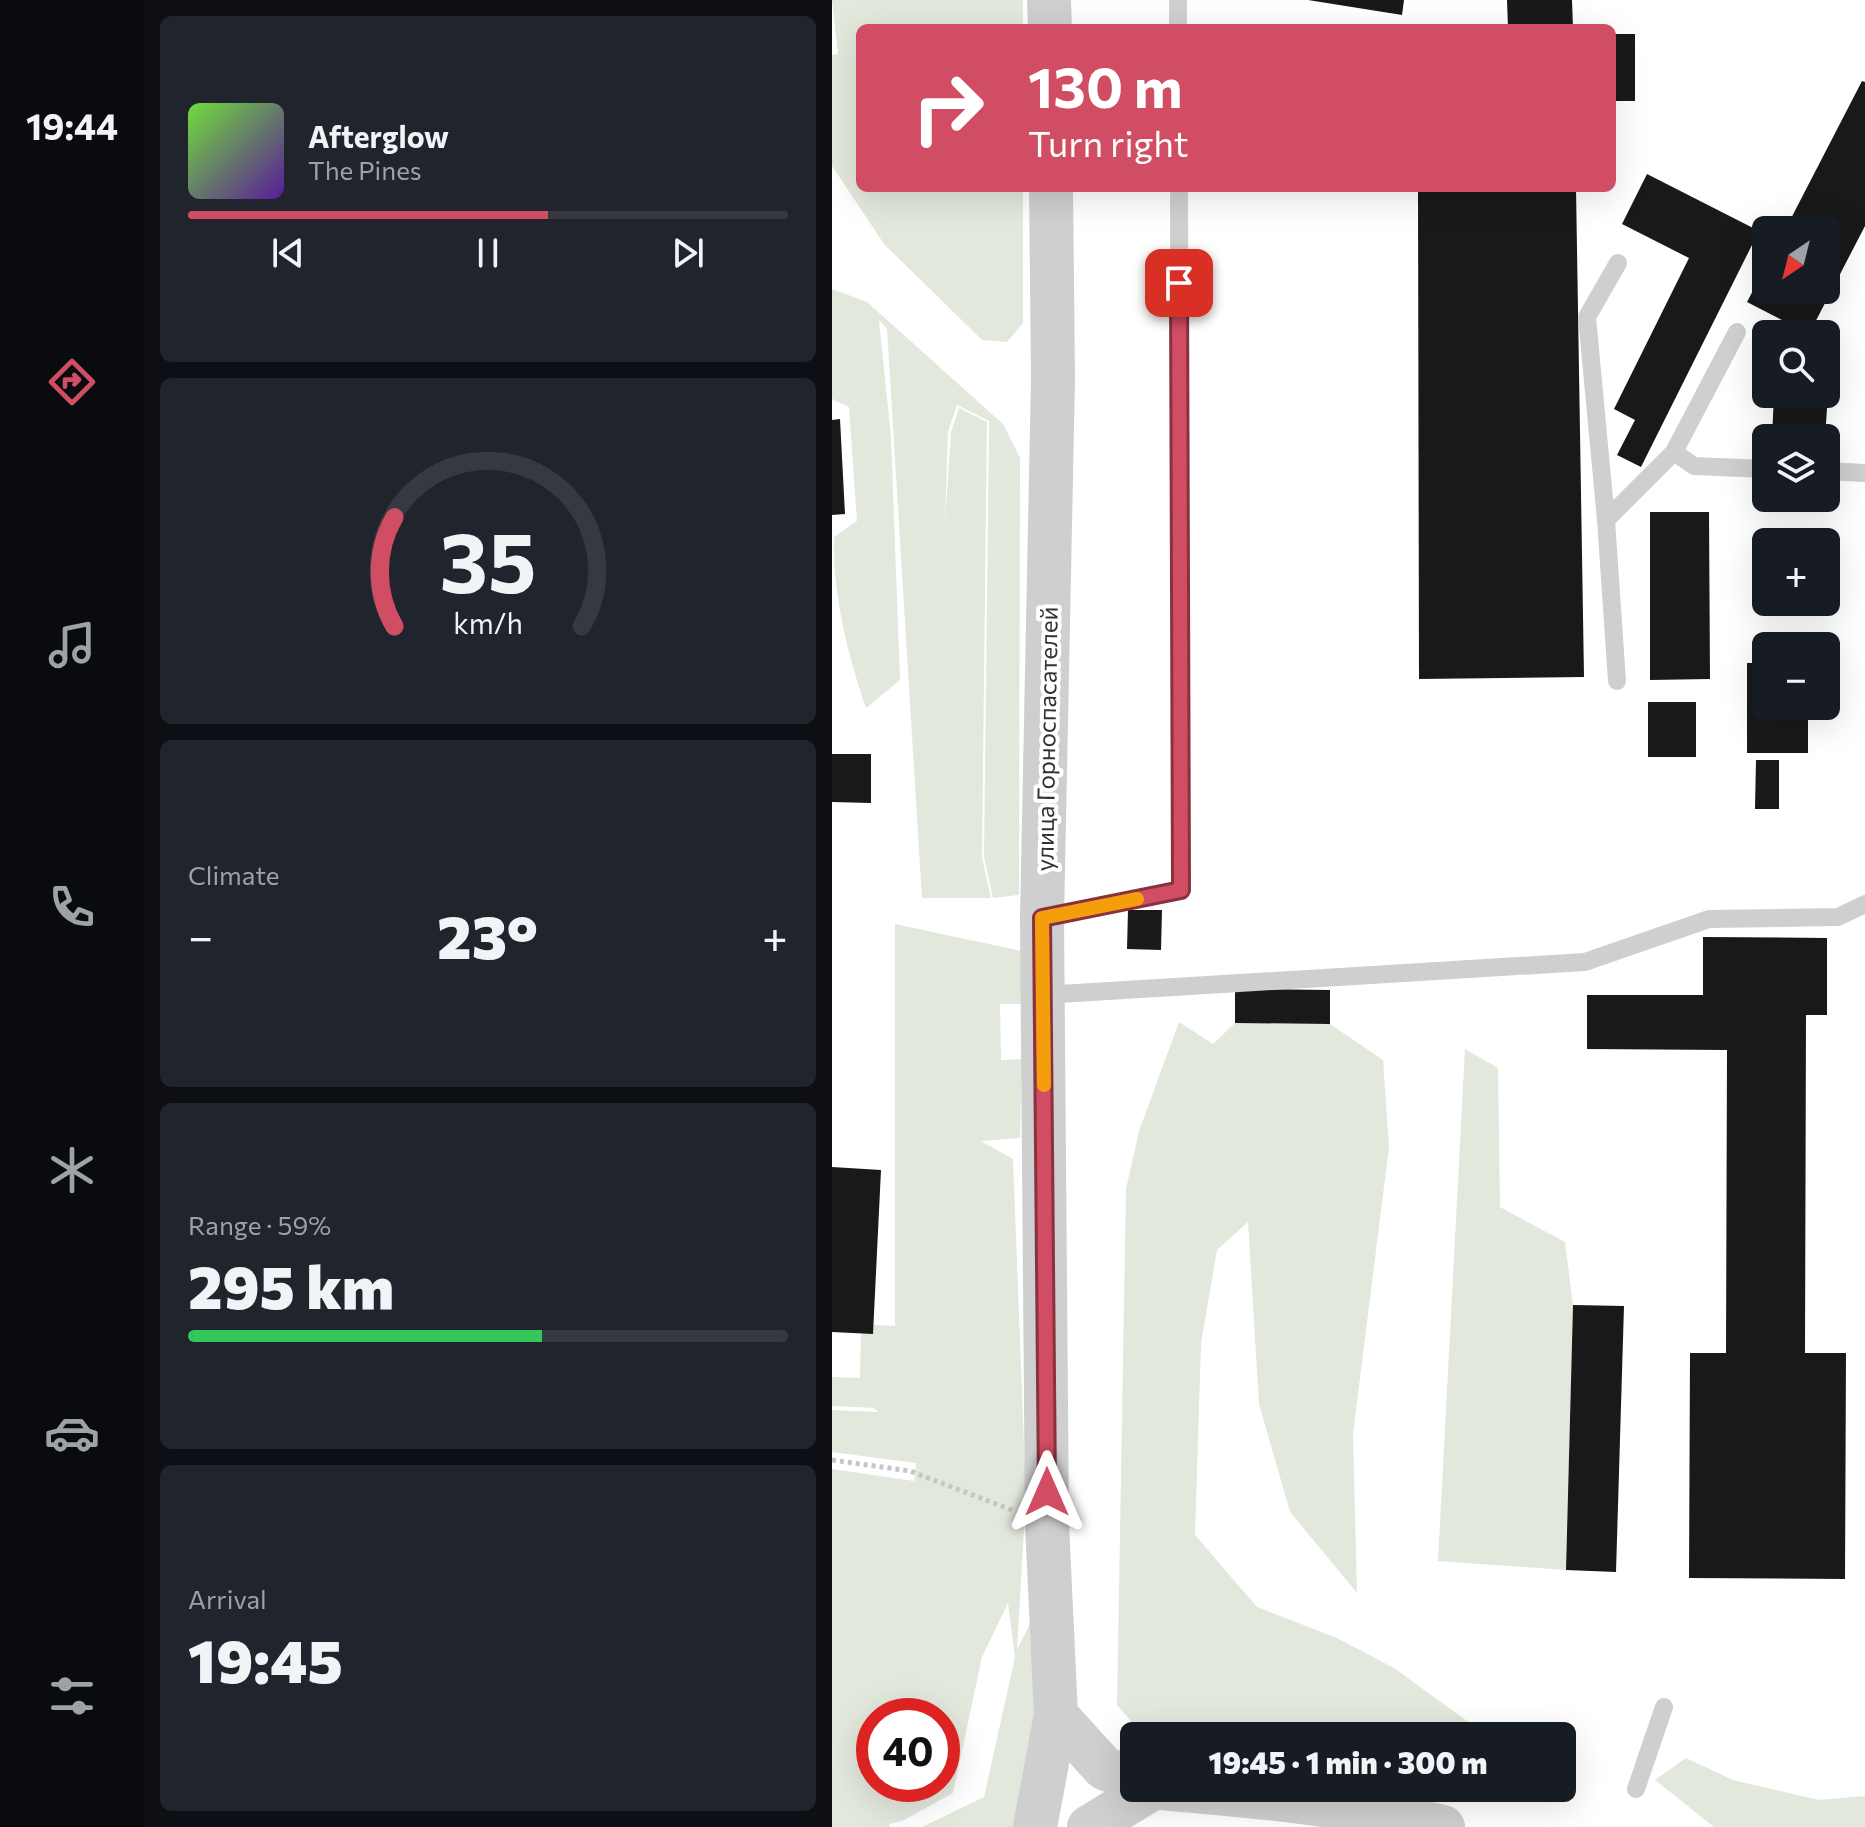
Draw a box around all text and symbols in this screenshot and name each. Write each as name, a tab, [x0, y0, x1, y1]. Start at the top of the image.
text: 130 m	[1028, 51, 1183, 120]
icon: right	[896, 56, 1000, 160]
text: 19:44	[26, 103, 118, 147]
text: Afterglow	[308, 117, 449, 154]
text: Turn right	[1028, 120, 1189, 164]
text: The Pines	[308, 154, 422, 185]
north arrow	[1752, 216, 1840, 304]
map controls	[1752, 216, 1840, 720]
icon: previous	[266, 231, 310, 275]
icon: pause	[466, 231, 510, 275]
icon: next	[666, 231, 710, 275]
pin	[1145, 249, 1213, 317]
icon: arrive	[1157, 261, 1201, 305]
button: search	[1752, 320, 1840, 408]
icon: directions	[44, 354, 100, 410]
button: layers	[1752, 424, 1840, 512]
text: 35	[440, 508, 536, 610]
button: +	[1752, 528, 1840, 616]
text: km/h	[453, 605, 523, 640]
street label: улица Горноспасателей	[1029, 606, 1063, 872]
icon: music	[44, 617, 100, 673]
button: −	[1752, 632, 1840, 720]
text: Climate	[188, 859, 280, 890]
icon: phone	[44, 879, 100, 935]
text: 23°	[437, 898, 538, 971]
text: −	[188, 908, 213, 962]
text: +	[762, 908, 788, 962]
icon: climate	[44, 1142, 100, 1198]
text: Range · 59%	[188, 1209, 331, 1240]
text: 295 km	[188, 1248, 394, 1321]
icon: car	[44, 1405, 100, 1461]
position arrow	[1005, 1450, 1089, 1534]
text: Arrival	[188, 1583, 267, 1614]
text: 19:45	[188, 1622, 343, 1695]
icon: filters	[44, 1668, 100, 1724]
speed limit sign: 40	[856, 1698, 960, 1802]
text: 19:45 · 1 min · 300 m	[1209, 1743, 1487, 1780]

